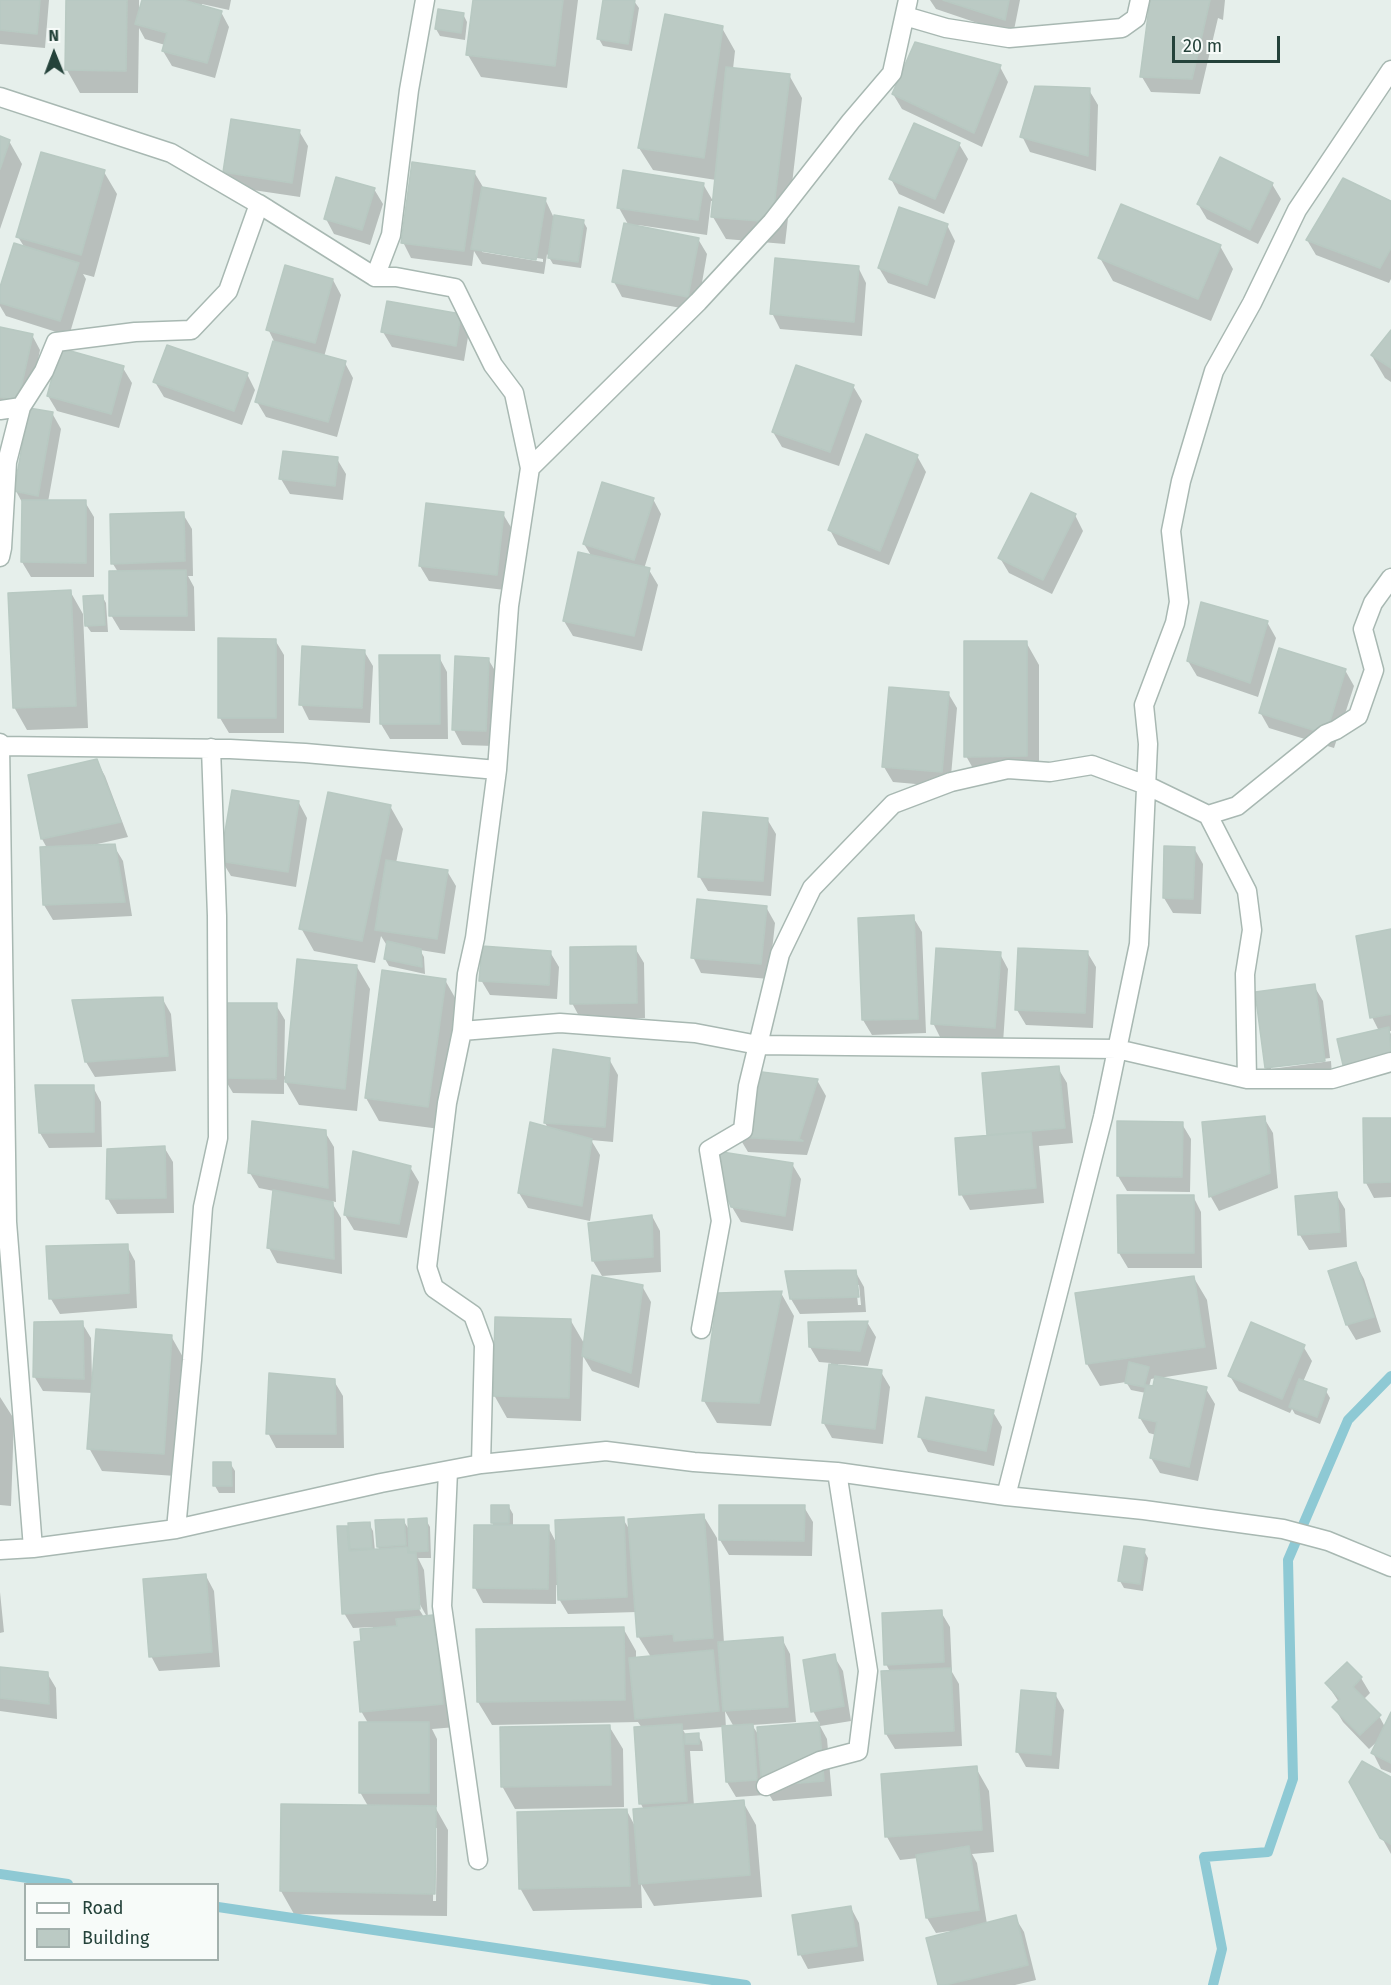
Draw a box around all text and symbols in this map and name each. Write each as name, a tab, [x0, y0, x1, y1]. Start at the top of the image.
north arrow	[24, 24, 84, 84]
scale bar	[1175, 24, 1283, 62]
text: N	[48, 26, 59, 45]
text: 20 m	[1183, 35, 1222, 57]
legend	[24, 1883, 219, 1961]
text: Road	[82, 1897, 124, 1919]
text: Building	[82, 1927, 149, 1949]

